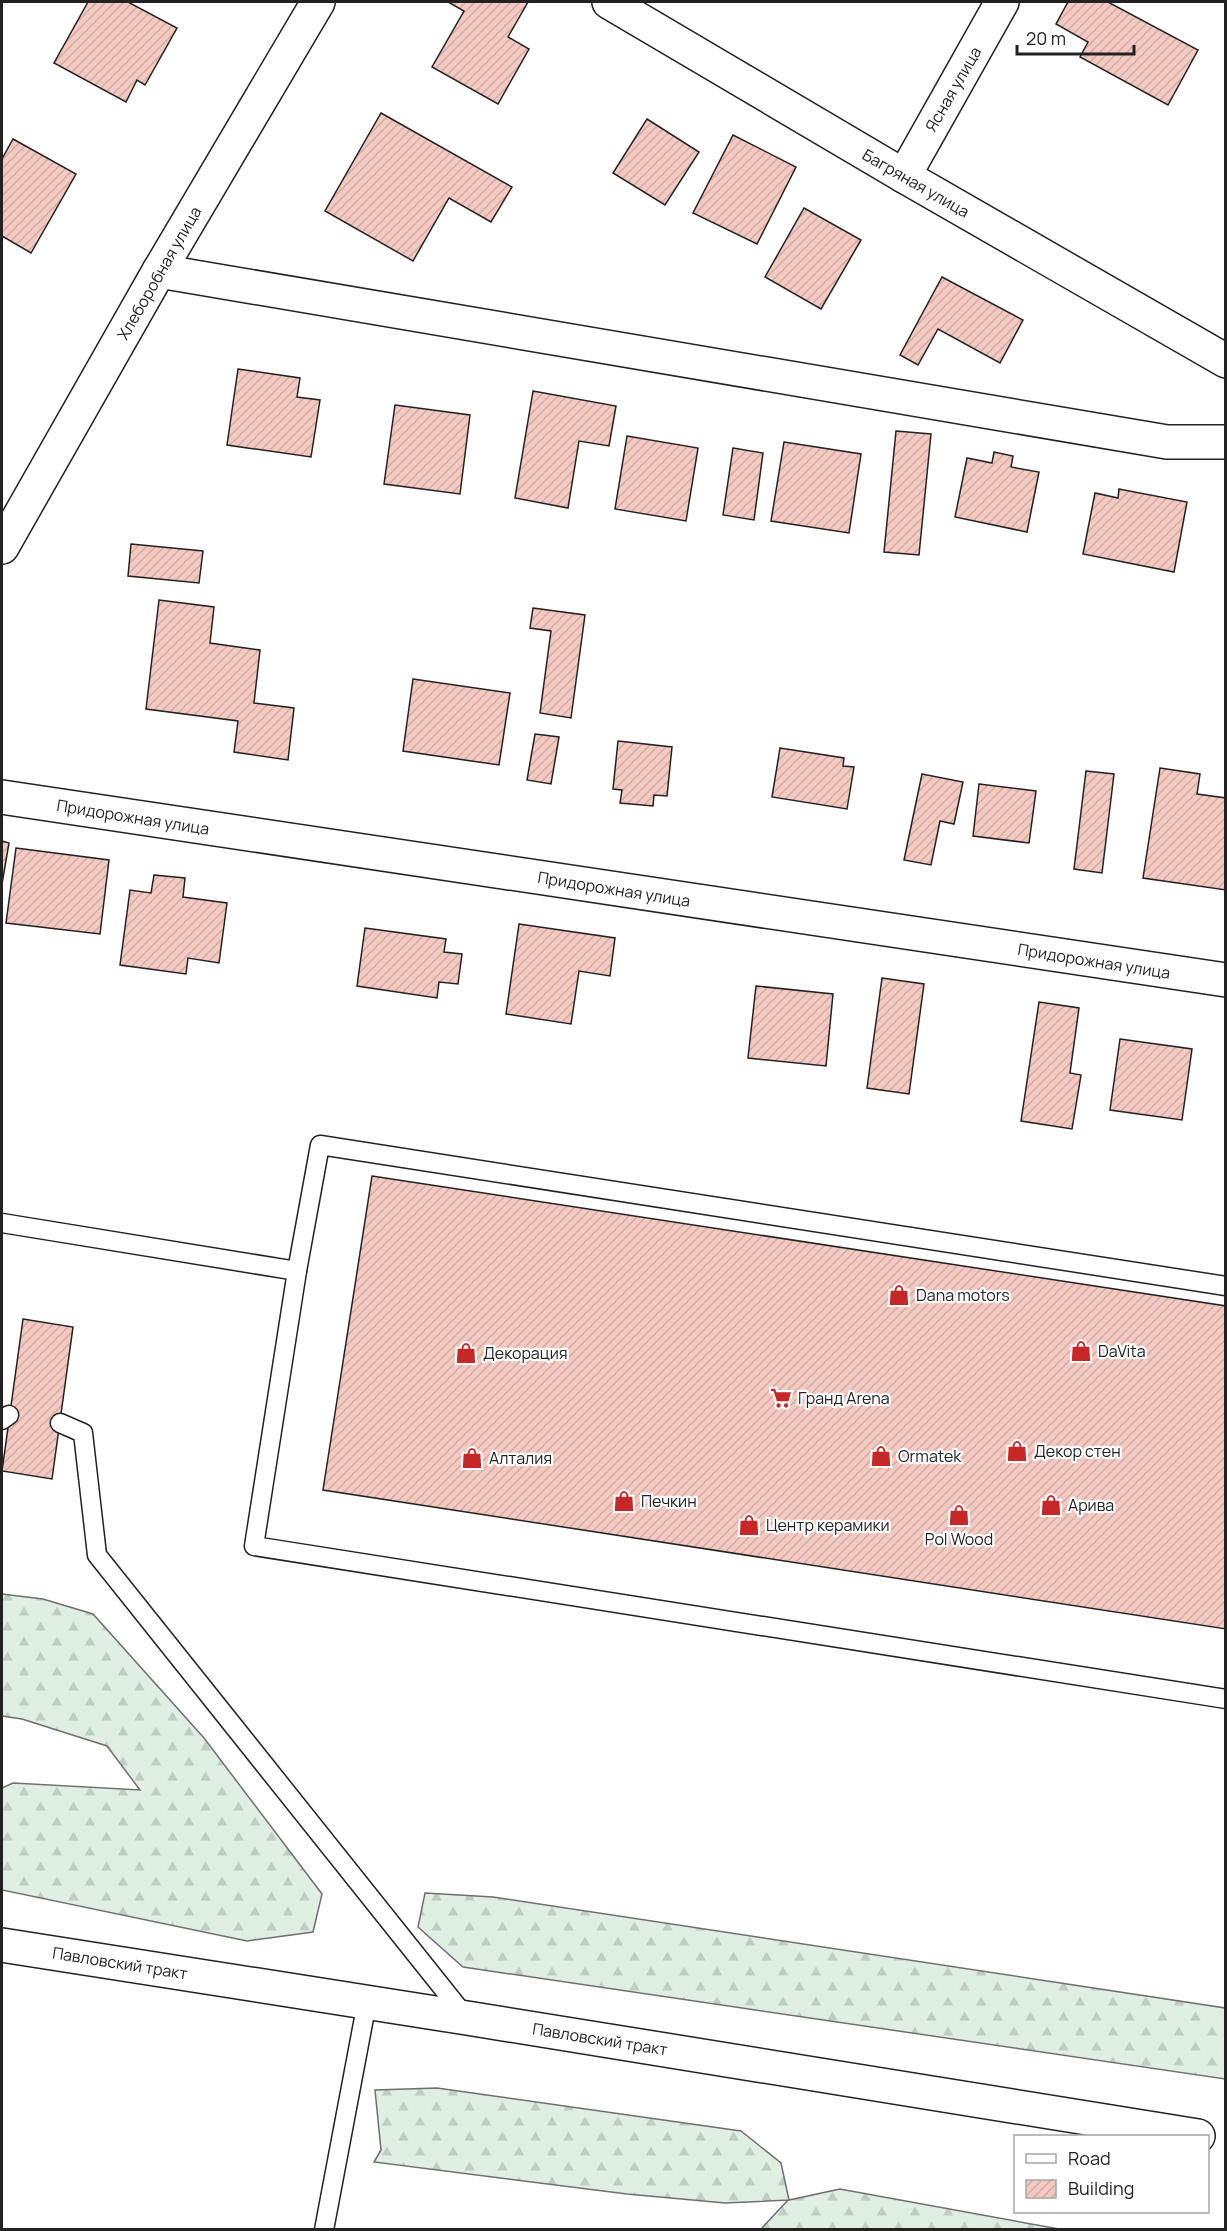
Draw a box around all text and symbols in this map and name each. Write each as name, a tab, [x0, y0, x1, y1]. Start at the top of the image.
scale bar	[1017, 18, 1134, 56]
text: 20 m	[1026, 26, 1066, 50]
street label: Ясная улица	[920, 43, 986, 135]
street label: Багряная улица	[859, 144, 973, 222]
street label: Хлеборобная улица	[112, 202, 206, 344]
street label: Придорожная улица	[55, 794, 211, 840]
street label: Придорожная улица	[536, 866, 692, 912]
street label: Придорожная улица	[1016, 938, 1172, 984]
shop icon: Dana motors	[887, 1283, 911, 1307]
place label: Dana motors	[916, 1284, 1010, 1306]
shop icon: DaVita	[1069, 1339, 1093, 1363]
place label: DaVita	[1098, 1340, 1146, 1362]
shop icon: Декорация	[454, 1341, 478, 1365]
place label: Декорация	[483, 1342, 568, 1364]
supermarket icon: Гранд Arena	[769, 1386, 793, 1410]
place label: Гранд Arena	[798, 1387, 890, 1409]
shop icon: Декор стен	[1005, 1439, 1029, 1463]
place label: Декор стен	[1034, 1440, 1121, 1462]
shop icon: Ormatek	[869, 1444, 893, 1468]
place label: Ormatek	[898, 1445, 962, 1467]
shop icon: Алталия	[460, 1446, 484, 1470]
place label: Алталия	[489, 1447, 552, 1469]
shop icon: Печкин	[612, 1489, 636, 1513]
place label: Печкин	[641, 1490, 697, 1512]
shop icon: Арива	[1039, 1493, 1063, 1517]
place label: Арива	[1068, 1494, 1114, 1516]
shop icon: Pol Wood	[947, 1503, 971, 1527]
shop icon: Центр керамики	[737, 1513, 761, 1537]
place label: Центр керамики	[766, 1514, 890, 1536]
place label: Pol Wood	[925, 1528, 993, 1550]
street label: Павловский тракт	[51, 1941, 189, 1985]
street label: Павловский тракт	[531, 2017, 669, 2061]
legend	[1014, 2135, 1209, 2213]
text: Road	[1068, 2146, 1111, 2170]
text: Building	[1068, 2176, 1134, 2200]

